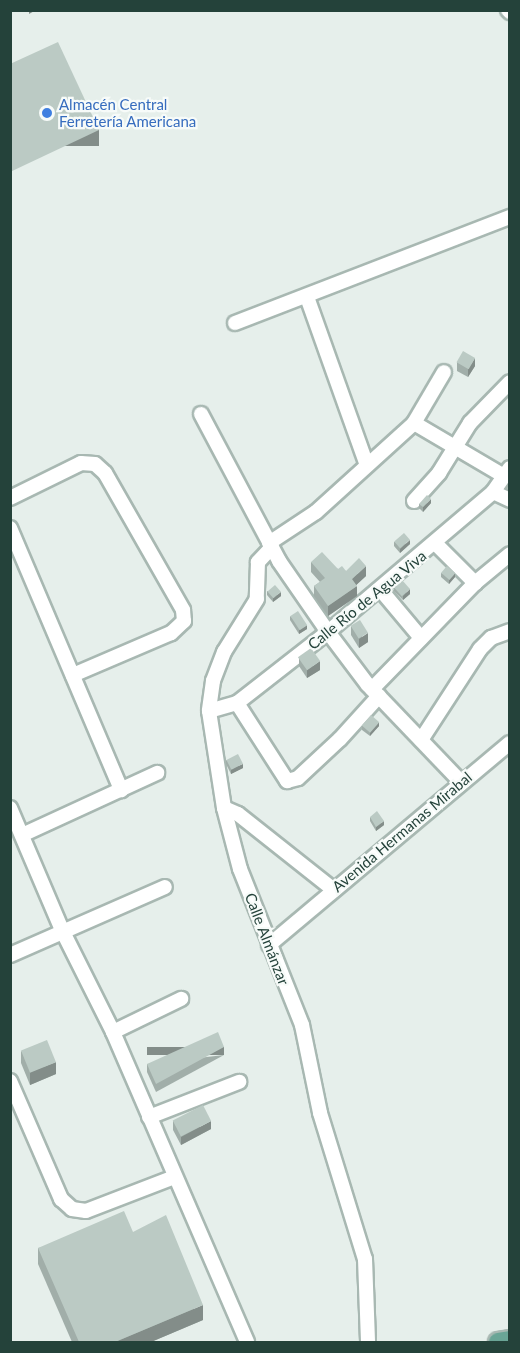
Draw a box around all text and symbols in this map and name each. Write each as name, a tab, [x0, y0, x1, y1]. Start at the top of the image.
place label: Almacén Central Ferretería Americana	[59, 95, 197, 130]
marker: Almacén Central Ferretería Americana	[40, 106, 54, 120]
street label: Calle Río de Agua Viva	[304, 546, 430, 654]
street label: Avenida Hermanas Mirabal	[328, 768, 476, 896]
street label: Calle Almánzar	[241, 890, 293, 988]

